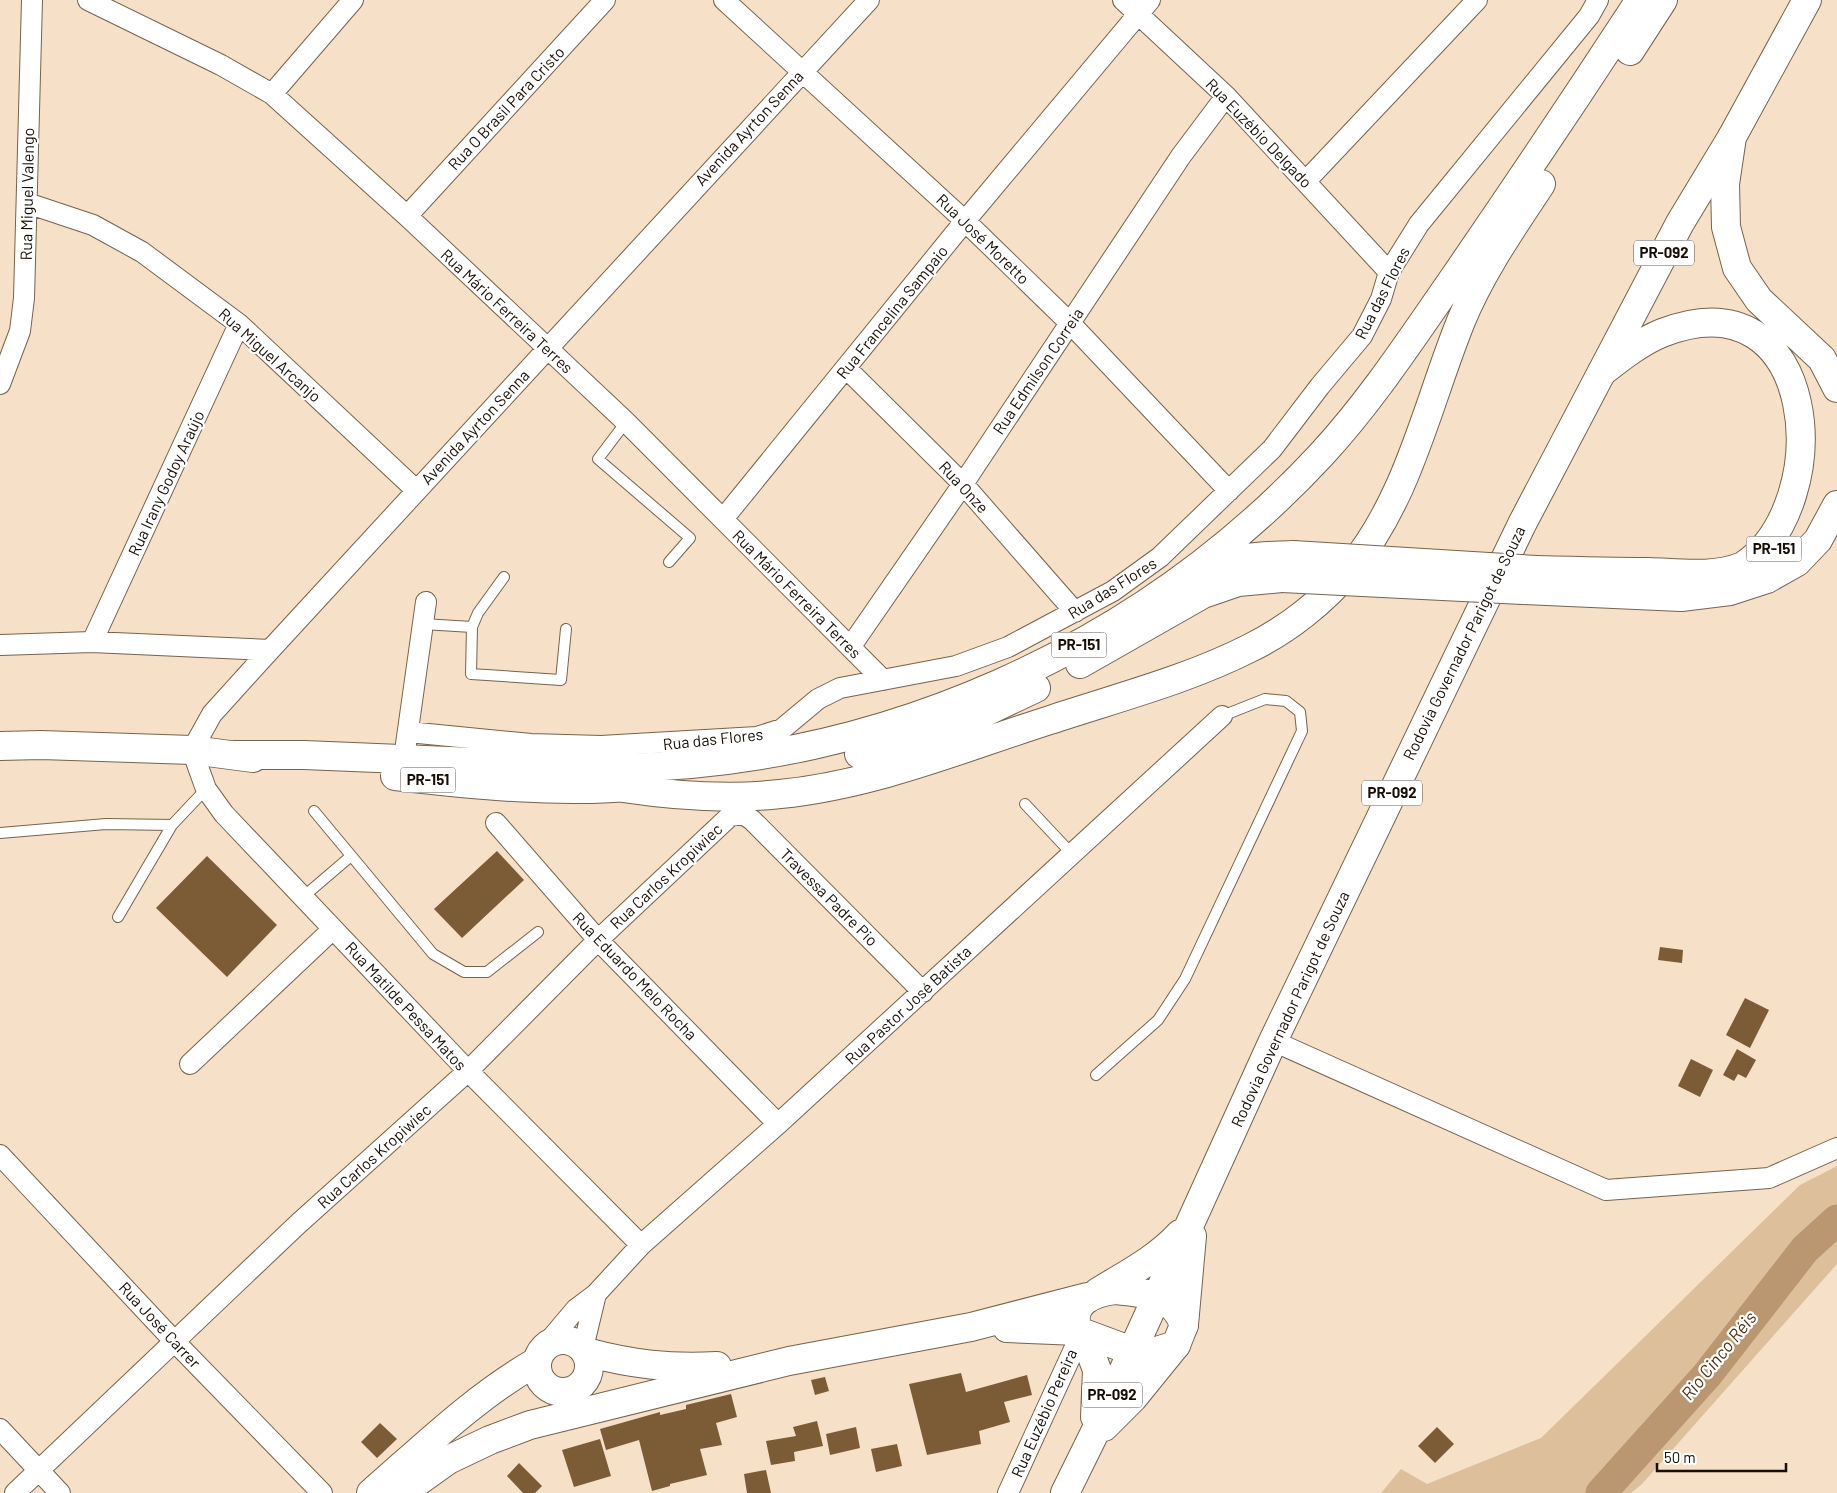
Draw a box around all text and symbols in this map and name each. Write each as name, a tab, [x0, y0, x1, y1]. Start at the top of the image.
street label: Rua O Brasil Para Cristo	[443, 42, 568, 173]
street label: Avenida Ayrton Senna	[691, 66, 807, 189]
street label: Rua Euzébio Delgado	[1202, 74, 1316, 191]
street label: Rua Miguel Valengo	[16, 127, 37, 261]
street label: Rua José Moretto	[933, 190, 1034, 288]
road number: PR-092	[1634, 240, 1694, 266]
street label: Rua Francelina Sampaio	[832, 241, 951, 382]
street label: Rua Mário Ferreira Terres	[437, 244, 577, 377]
street label: Rua das Flores	[1350, 244, 1413, 342]
street label: Rua Miguel Arcanjo	[215, 304, 325, 406]
street label: Rua Edmilson Correia	[988, 304, 1087, 437]
street label: Avenida Ayrton Senna	[417, 365, 533, 488]
street label: Rua Irany Godoy Araújo	[124, 407, 208, 558]
street label: Rua Onze	[936, 457, 993, 517]
street label: Rodovia Governador Parigot de Souza	[1398, 523, 1529, 763]
street label: Rua Mário Ferreira Terres	[729, 526, 865, 662]
road number: PR-151	[1746, 536, 1802, 562]
street label: Rua das Flores	[1064, 553, 1160, 622]
road number: PR-151	[1052, 632, 1106, 658]
street label: Rua das Flores	[662, 724, 764, 753]
road number: PR-151	[400, 768, 456, 792]
road number: PR-092	[1362, 780, 1422, 806]
street label: Rua Carlos Kropiwiec	[606, 819, 726, 932]
street label: Travessa Padre Pio	[777, 844, 882, 949]
street label: Rodovia Governador Parigot de Souza	[1226, 888, 1353, 1130]
street label: Rua Eduardo Melo Rocha	[569, 908, 701, 1044]
street label: Rua Matilde Pessa Matos	[342, 937, 471, 1074]
street label: Rua Pastor José Batista	[841, 941, 975, 1068]
street label: Rua Carlos Kropiwiec	[313, 1100, 434, 1212]
street label: Rua José Carrer	[116, 1278, 205, 1372]
water label: Rio Cinco Réis	[1676, 1307, 1761, 1404]
street label: Rua Euzébio Pereira	[1007, 1346, 1080, 1480]
road number: PR-092	[1082, 1382, 1142, 1408]
scale bar	[1657, 1440, 1786, 1472]
text: 50 m	[1664, 1448, 1696, 1466]

